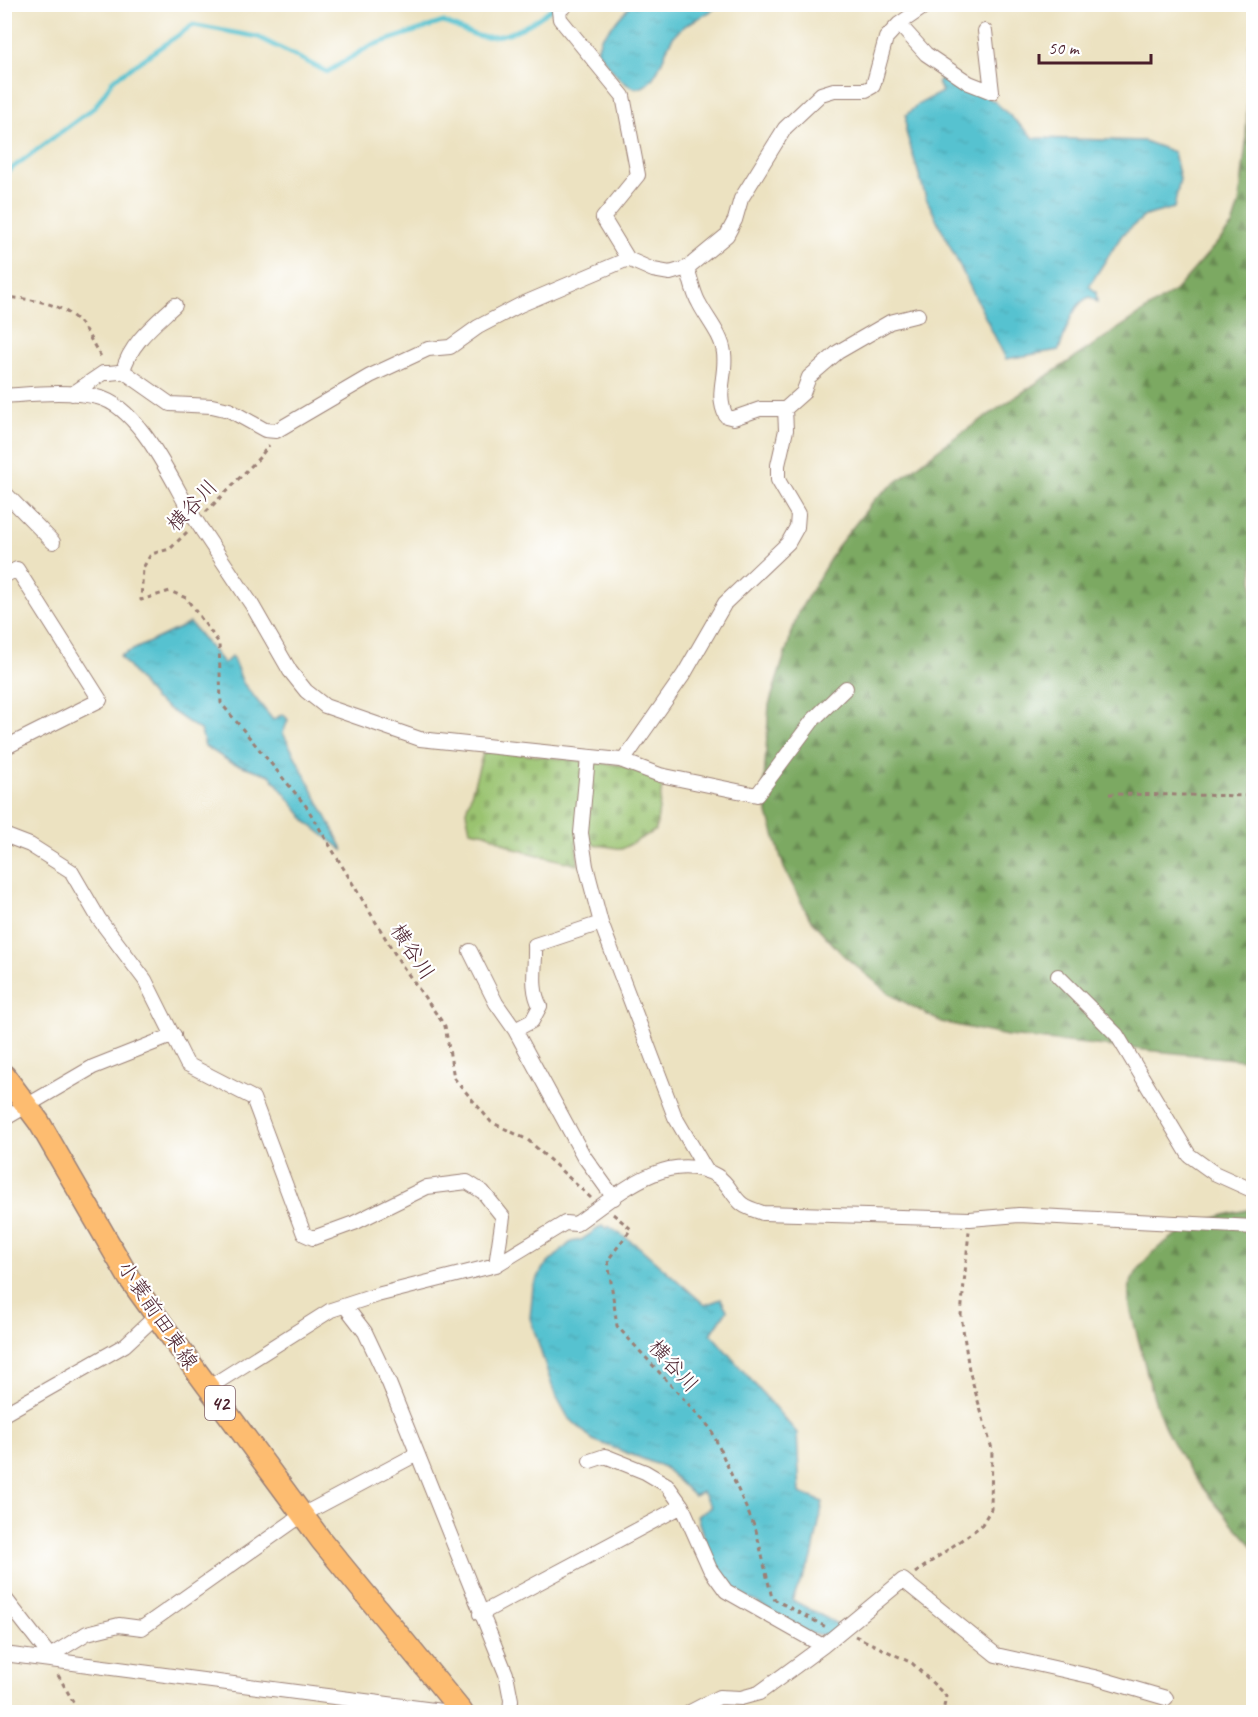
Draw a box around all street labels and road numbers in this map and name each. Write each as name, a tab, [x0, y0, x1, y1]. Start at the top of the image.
street label: 横谷川	[161, 473, 223, 537]
street label: 横谷川	[385, 919, 441, 985]
street label: 小蓑前田東線	[112, 1256, 204, 1374]
street label: 横谷川	[643, 1334, 705, 1398]
road number: 42	[205, 1386, 235, 1420]

